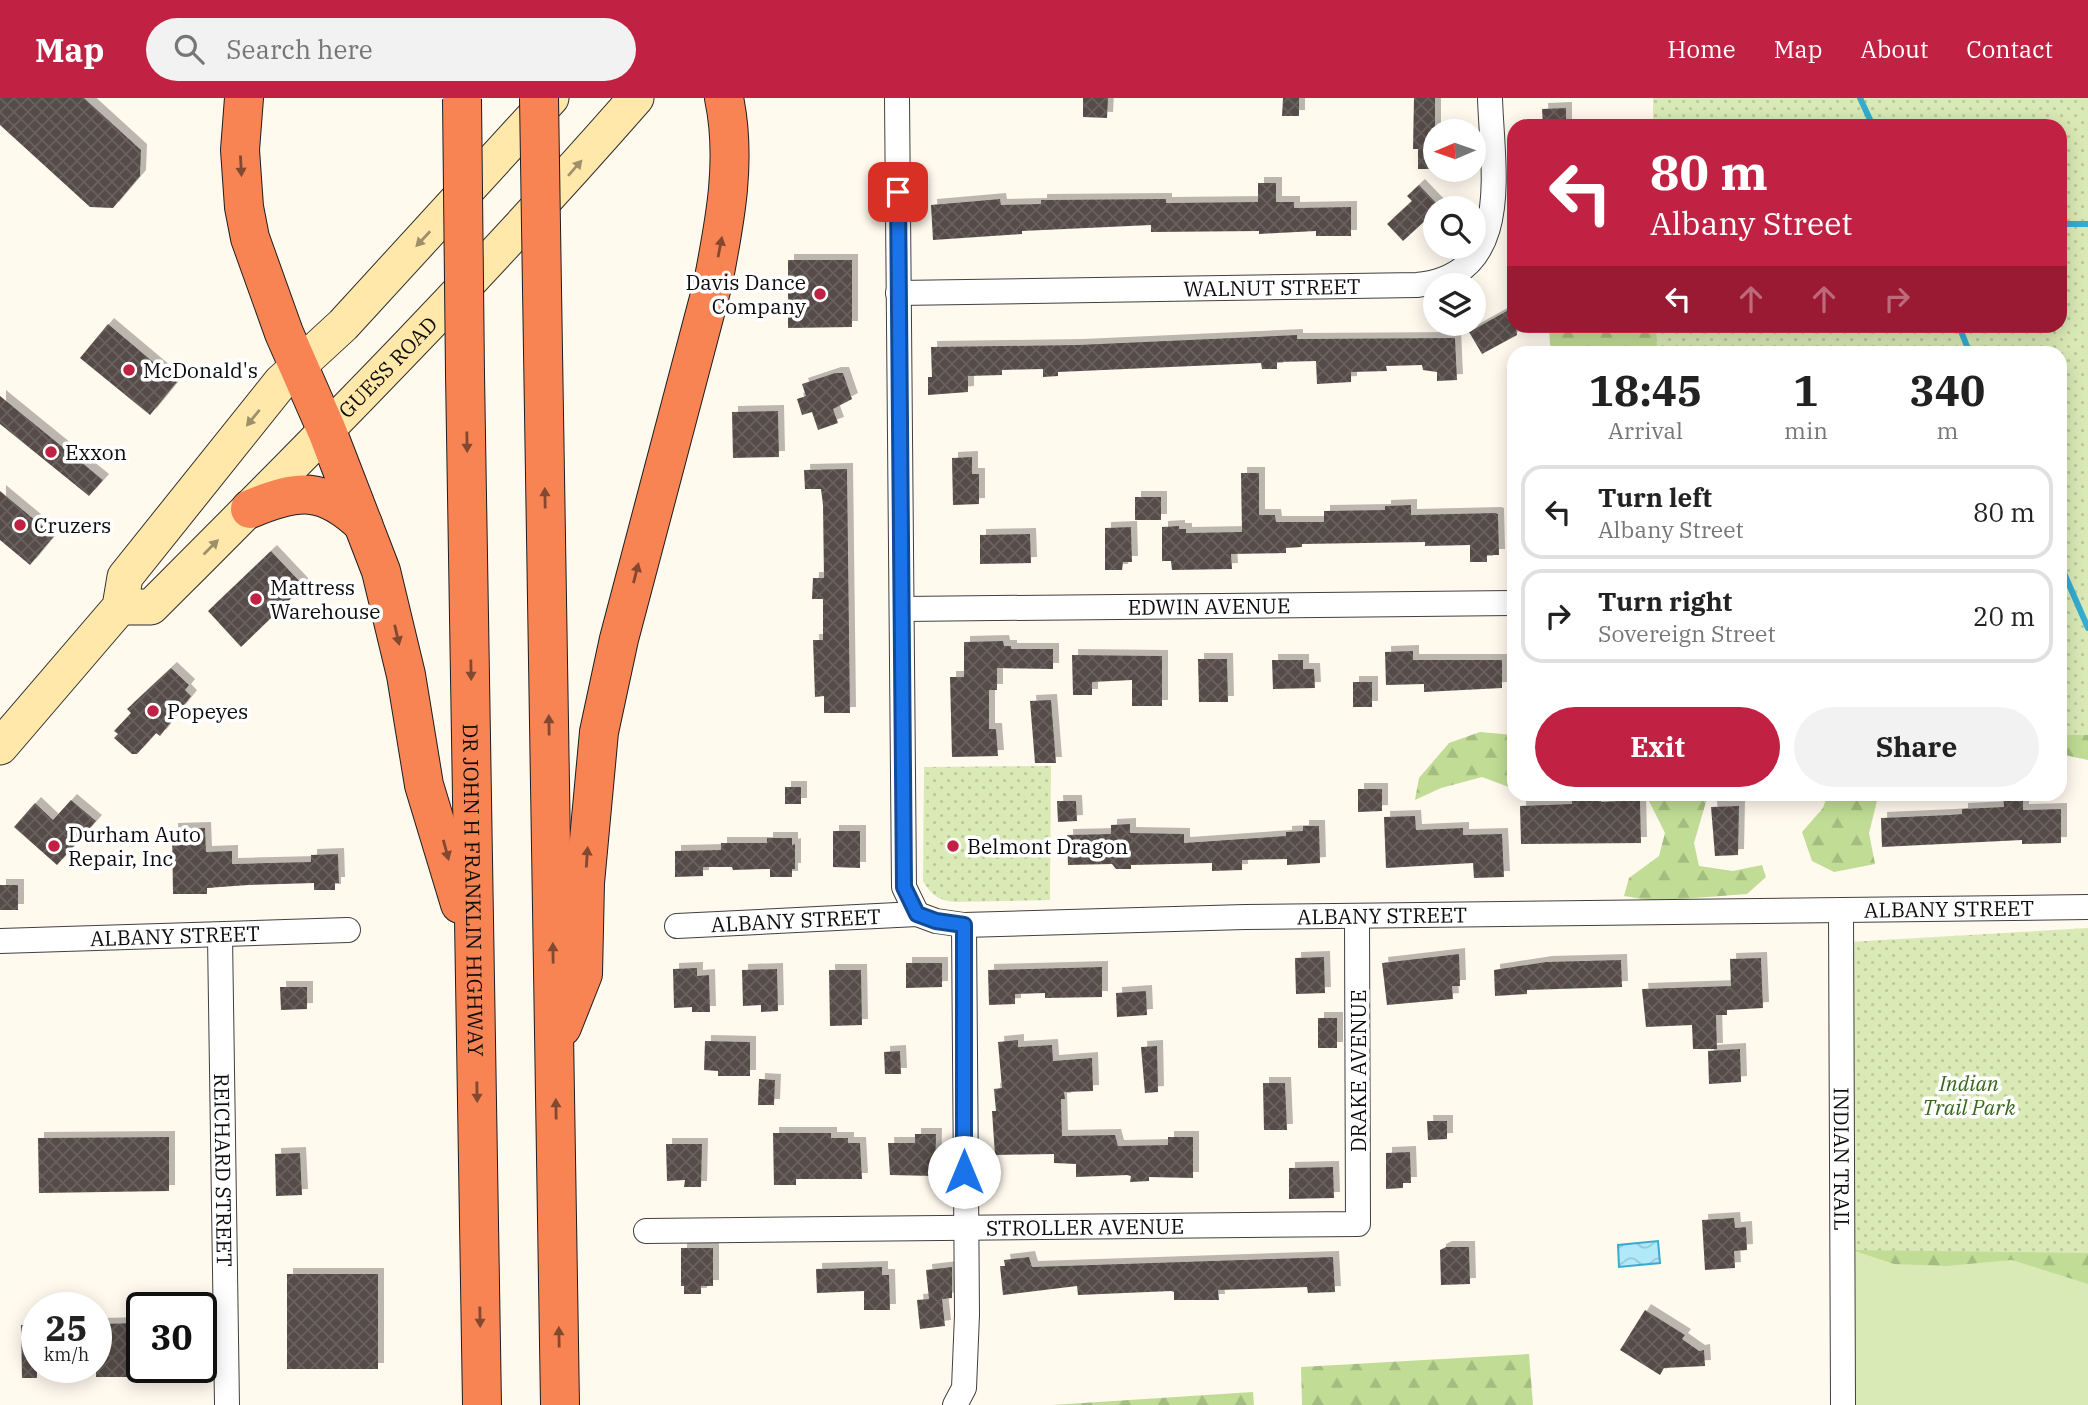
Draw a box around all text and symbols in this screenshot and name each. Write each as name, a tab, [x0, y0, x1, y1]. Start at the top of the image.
search box	[146, 18, 636, 81]
text: Map	[35, 28, 104, 71]
icon: search	[170, 30, 208, 68]
text: Search here	[226, 32, 373, 66]
text: Home	[1668, 33, 1736, 65]
text: Map	[1774, 33, 1822, 65]
text: About	[1860, 33, 1928, 65]
text: Contact	[1966, 33, 2053, 65]
north arrow	[1423, 119, 1486, 182]
map controls	[1423, 119, 1486, 336]
text: 80 m	[1650, 140, 1768, 203]
icon: left	[1535, 147, 1626, 238]
one-way arrow	[235, 155, 246, 177]
one-way arrow	[567, 159, 582, 176]
pin	[868, 162, 928, 222]
icon: arrive	[879, 173, 917, 211]
button: search	[1423, 196, 1486, 259]
text: Albany Street	[1650, 202, 1853, 244]
one-way arrow	[415, 230, 431, 247]
one-way arrow	[715, 236, 726, 258]
place label: Davis Dance Company	[685, 268, 807, 320]
street label: WALNUT STREET	[1183, 272, 1361, 303]
button: layers	[1423, 273, 1486, 336]
icon: left	[1659, 280, 1697, 318]
icon: ahead	[1732, 280, 1770, 318]
icon: ahead	[1805, 280, 1843, 318]
icon: right	[1878, 280, 1916, 318]
marker: Davis Dance Company	[812, 286, 828, 302]
street label: GUESS ROAD	[332, 310, 443, 424]
place label: McDonald's	[143, 356, 258, 384]
marker: McDonald's	[121, 362, 137, 378]
text: 18:45	[1589, 363, 1702, 418]
text: 1	[1793, 363, 1819, 418]
text: 340	[1910, 363, 1985, 418]
one-way arrow	[245, 408, 260, 426]
text: Arrival	[1608, 415, 1683, 445]
text: min	[1784, 415, 1828, 445]
text: m	[1936, 415, 1958, 445]
one-way arrow	[461, 431, 473, 453]
place label: Exxon	[65, 438, 127, 466]
marker: Exxon	[43, 444, 59, 460]
text: Turn left	[1598, 480, 1712, 514]
one-way arrow	[540, 487, 551, 509]
icon: left	[1539, 493, 1577, 531]
text: 80 m	[1973, 495, 2035, 529]
place label: Cruzers	[34, 511, 111, 539]
text: Albany Street	[1598, 514, 1744, 544]
marker: Cruzers	[12, 517, 28, 533]
one-way arrow	[203, 539, 219, 556]
one-way arrow	[631, 562, 642, 584]
place label: Mattress Warehouse	[270, 573, 381, 625]
text: Turn right	[1598, 584, 1732, 618]
marker: Mattress Warehouse	[248, 591, 264, 607]
street label: EDWIN AVENUE	[1127, 591, 1291, 621]
icon: right	[1539, 597, 1577, 635]
text: 20 m	[1973, 599, 2035, 633]
text: Sovereign Street	[1598, 618, 1776, 648]
one-way arrow	[391, 624, 402, 646]
one-way arrow	[465, 659, 476, 681]
place label: Popeyes	[167, 697, 248, 725]
marker: Popeyes	[145, 703, 161, 719]
button: Exit	[1535, 707, 1780, 787]
button: Share	[1794, 707, 2039, 787]
one-way arrow	[544, 714, 555, 736]
street label: DR JOHN H FRANKLIN HIGHWAY	[457, 723, 490, 1057]
place label: Durham Auto Repair, Inc	[68, 820, 201, 872]
place label: Belmont Dragon	[967, 832, 1128, 860]
marker: Durham Auto Repair, Inc	[46, 838, 62, 854]
marker: Belmont Dragon	[945, 838, 961, 854]
one-way arrow	[441, 840, 451, 861]
one-way arrow	[582, 846, 593, 868]
street label: ALBANY STREET	[1864, 894, 2034, 924]
street label: ALBANY STREET	[1297, 900, 1467, 930]
street label: ALBANY STREET	[710, 902, 881, 938]
street label: ALBANY STREET	[89, 919, 260, 952]
one-way arrow	[548, 942, 559, 964]
street label: DRAKE AVENUE	[1344, 990, 1372, 1152]
park label: Indian Trail Park	[1922, 1069, 2016, 1121]
street label: REICHARD STREET	[208, 1073, 239, 1267]
one-way arrow	[471, 1081, 483, 1103]
street label: INDIAN TRAIL	[1828, 1087, 1856, 1231]
one-way arrow	[550, 1098, 562, 1120]
position arrow	[927, 1135, 1001, 1209]
street label: STROLLER AVENUE	[986, 1212, 1184, 1242]
speed limit sign: 30	[126, 1292, 217, 1383]
text: 25	[45, 1305, 88, 1351]
one-way arrow	[475, 1307, 486, 1329]
one-way arrow	[553, 1326, 565, 1348]
text: km/h	[44, 1343, 89, 1366]

